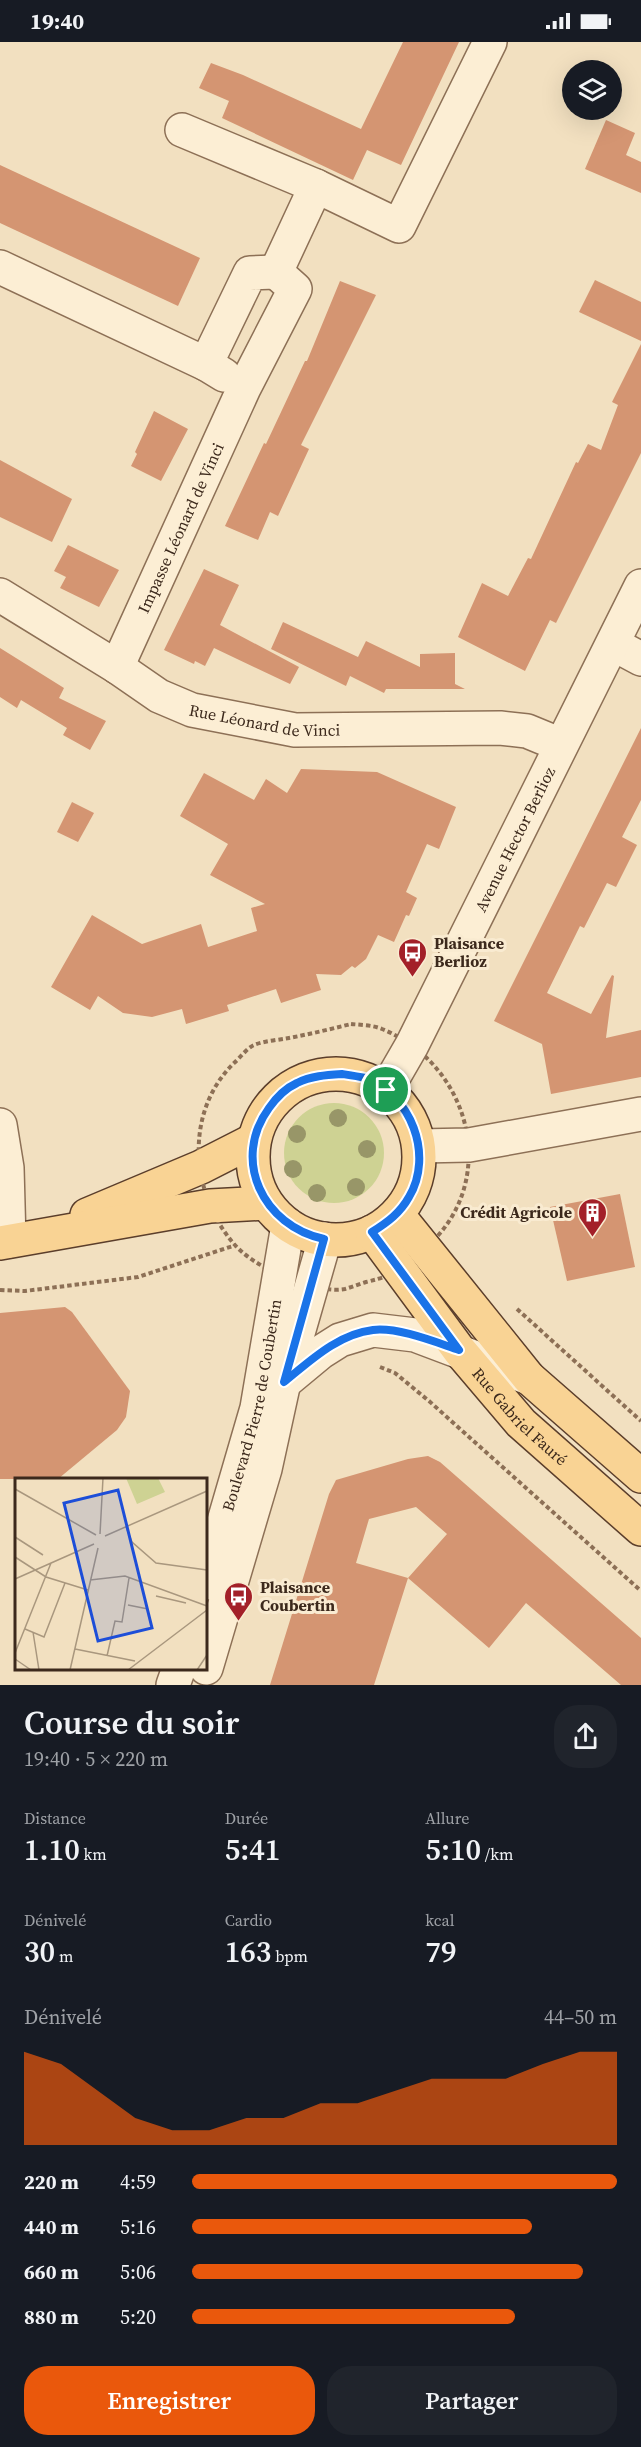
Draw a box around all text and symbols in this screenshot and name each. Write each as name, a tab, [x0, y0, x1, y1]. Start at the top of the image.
text: 19:40	[30, 6, 84, 36]
map controls	[562, 60, 622, 120]
button: layers	[562, 60, 622, 120]
street label: Impasse Léonard de Vinci	[132, 439, 229, 617]
street label: Rue Léonard de Vinci	[187, 699, 341, 741]
street label: Avenue Hector Berlioz	[469, 763, 560, 915]
place label: Plaisance Berlioz	[434, 932, 504, 972]
bus stop icon: Plaisance Berlioz	[397, 936, 429, 978]
pin	[360, 1064, 411, 1115]
icon: arrive	[369, 1073, 402, 1106]
building icon: Crédit Agricole	[577, 1196, 609, 1238]
place label: Crédit Agricole	[460, 1201, 572, 1223]
street label: Boulevard Pierre de Coubertin	[217, 1297, 286, 1514]
street label: Rue Gabriel Fauré	[468, 1363, 572, 1470]
inset map	[15, 1478, 207, 1670]
place label: Plaisance Coubertin	[260, 1576, 335, 1616]
bus stop icon: Plaisance Coubertin	[223, 1580, 255, 1622]
text: Course du soir	[24, 1700, 239, 1745]
button: share	[554, 1705, 617, 1768]
text: 19:40 · 5 × 220 m	[24, 1745, 168, 1773]
text: Distance	[24, 1807, 86, 1829]
text: Durée	[225, 1807, 268, 1829]
text: Allure	[425, 1807, 469, 1829]
text: 1.10	[24, 1829, 80, 1870]
text: 5:41	[225, 1829, 280, 1870]
text: 5:10	[425, 1829, 481, 1870]
text: km	[80, 1843, 107, 1865]
text: /km	[481, 1843, 513, 1865]
text: Dénivelé	[24, 1909, 86, 1931]
text: Cardio	[225, 1909, 272, 1931]
text: kcal	[425, 1909, 454, 1931]
text: 30	[24, 1931, 55, 1972]
text: 163	[225, 1931, 271, 1972]
text: 79	[425, 1931, 457, 1972]
text: m	[55, 1945, 73, 1967]
text: bpm	[271, 1945, 308, 1967]
text: Dénivelé	[24, 2003, 102, 2031]
text: 44–50 m	[544, 2003, 617, 2031]
text: 220 m	[24, 2168, 79, 2196]
text: 4:59	[120, 2168, 156, 2196]
text: 440 m	[24, 2213, 79, 2241]
text: 5:16	[120, 2213, 156, 2241]
text: 660 m	[24, 2258, 79, 2286]
text: 5:06	[120, 2258, 156, 2286]
text: 880 m	[24, 2303, 79, 2331]
text: 5:20	[120, 2303, 156, 2331]
button: Enregistrer	[24, 2366, 315, 2435]
button: Partager	[327, 2366, 617, 2435]

